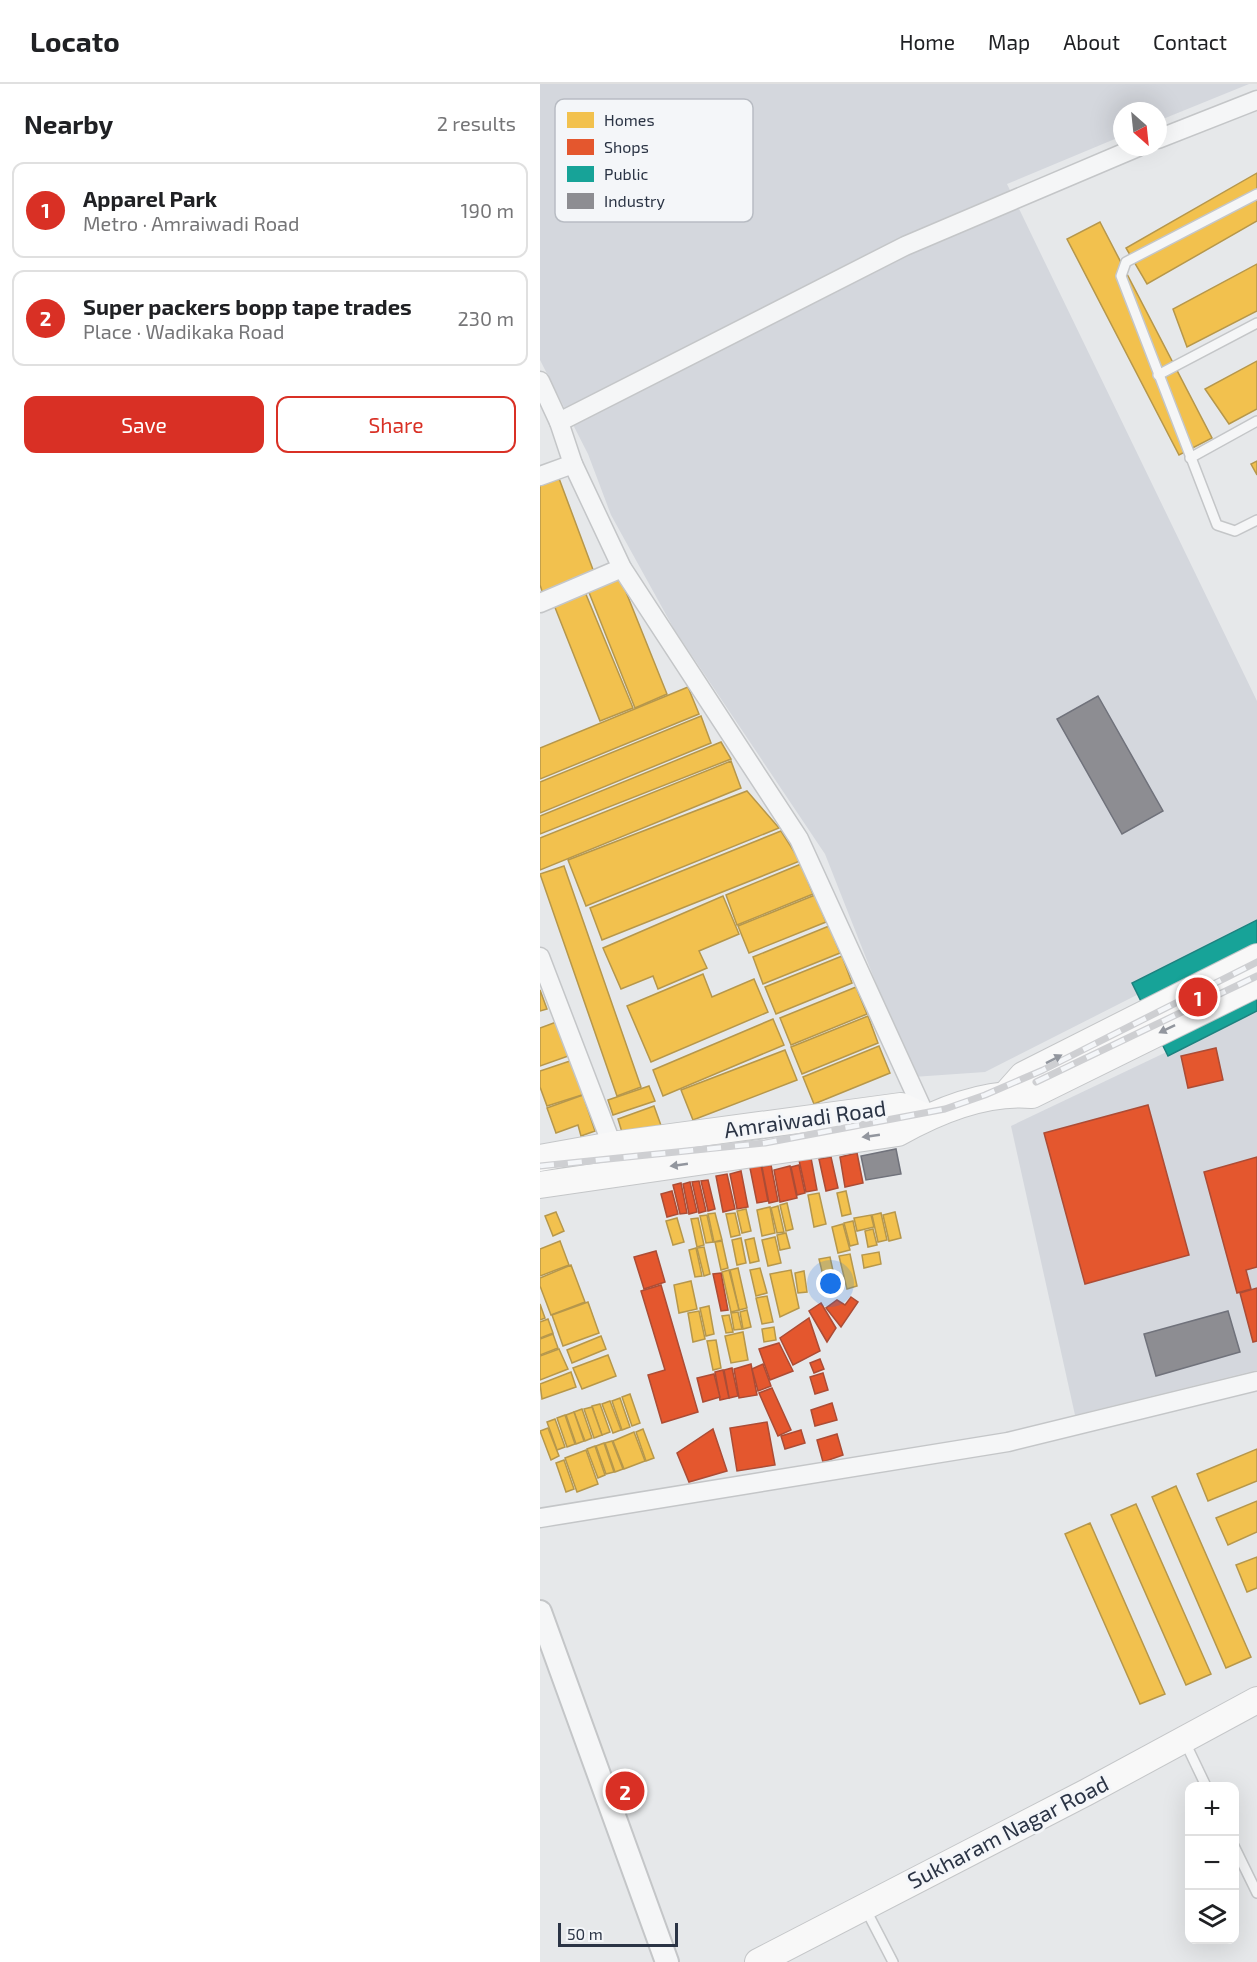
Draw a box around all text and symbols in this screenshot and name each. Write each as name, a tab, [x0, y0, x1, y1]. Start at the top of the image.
text: Locato	[30, 24, 120, 58]
text: Home	[899, 29, 955, 54]
text: Map	[988, 29, 1030, 54]
text: About	[1063, 29, 1120, 54]
text: Contact	[1153, 29, 1227, 54]
legend	[555, 99, 753, 222]
north arrow	[1113, 102, 1167, 156]
text: Nearby	[24, 108, 113, 139]
text: Homes	[604, 110, 655, 129]
text: 2 results	[437, 111, 516, 135]
text: Shops	[604, 137, 649, 156]
text: Public	[604, 164, 648, 183]
text: Apparel Park	[83, 185, 217, 211]
text: Industry	[604, 191, 665, 210]
text: 1	[41, 198, 50, 222]
text: 190 m	[461, 198, 514, 222]
text: Metro · Amraiwadi Road	[83, 211, 299, 235]
text: Super packers bopp tape trades	[83, 293, 412, 319]
text: 2	[40, 306, 51, 330]
text: 230 m	[458, 306, 514, 330]
text: Place · Wadikaka Road	[83, 319, 284, 343]
button: Save	[24, 396, 264, 453]
button: Share	[276, 396, 516, 453]
pin: 1	[1178, 974, 1218, 1020]
one-way arrow	[1158, 1024, 1175, 1033]
one-way arrow	[1045, 1055, 1062, 1064]
street label: Amraiwadi Road	[722, 1094, 887, 1142]
one-way arrow	[862, 1132, 881, 1141]
one-way arrow	[669, 1160, 688, 1169]
your location	[816, 1269, 845, 1298]
pin: 2	[606, 1768, 644, 1814]
street label: Sukharam Nagar Road	[903, 1769, 1112, 1893]
map controls	[1185, 1782, 1239, 1944]
button: +	[1185, 1782, 1239, 1836]
button: −	[1185, 1836, 1239, 1890]
button: layers	[1185, 1890, 1239, 1944]
scale bar	[558, 1920, 678, 1948]
text: 50 m	[567, 1924, 603, 1943]

